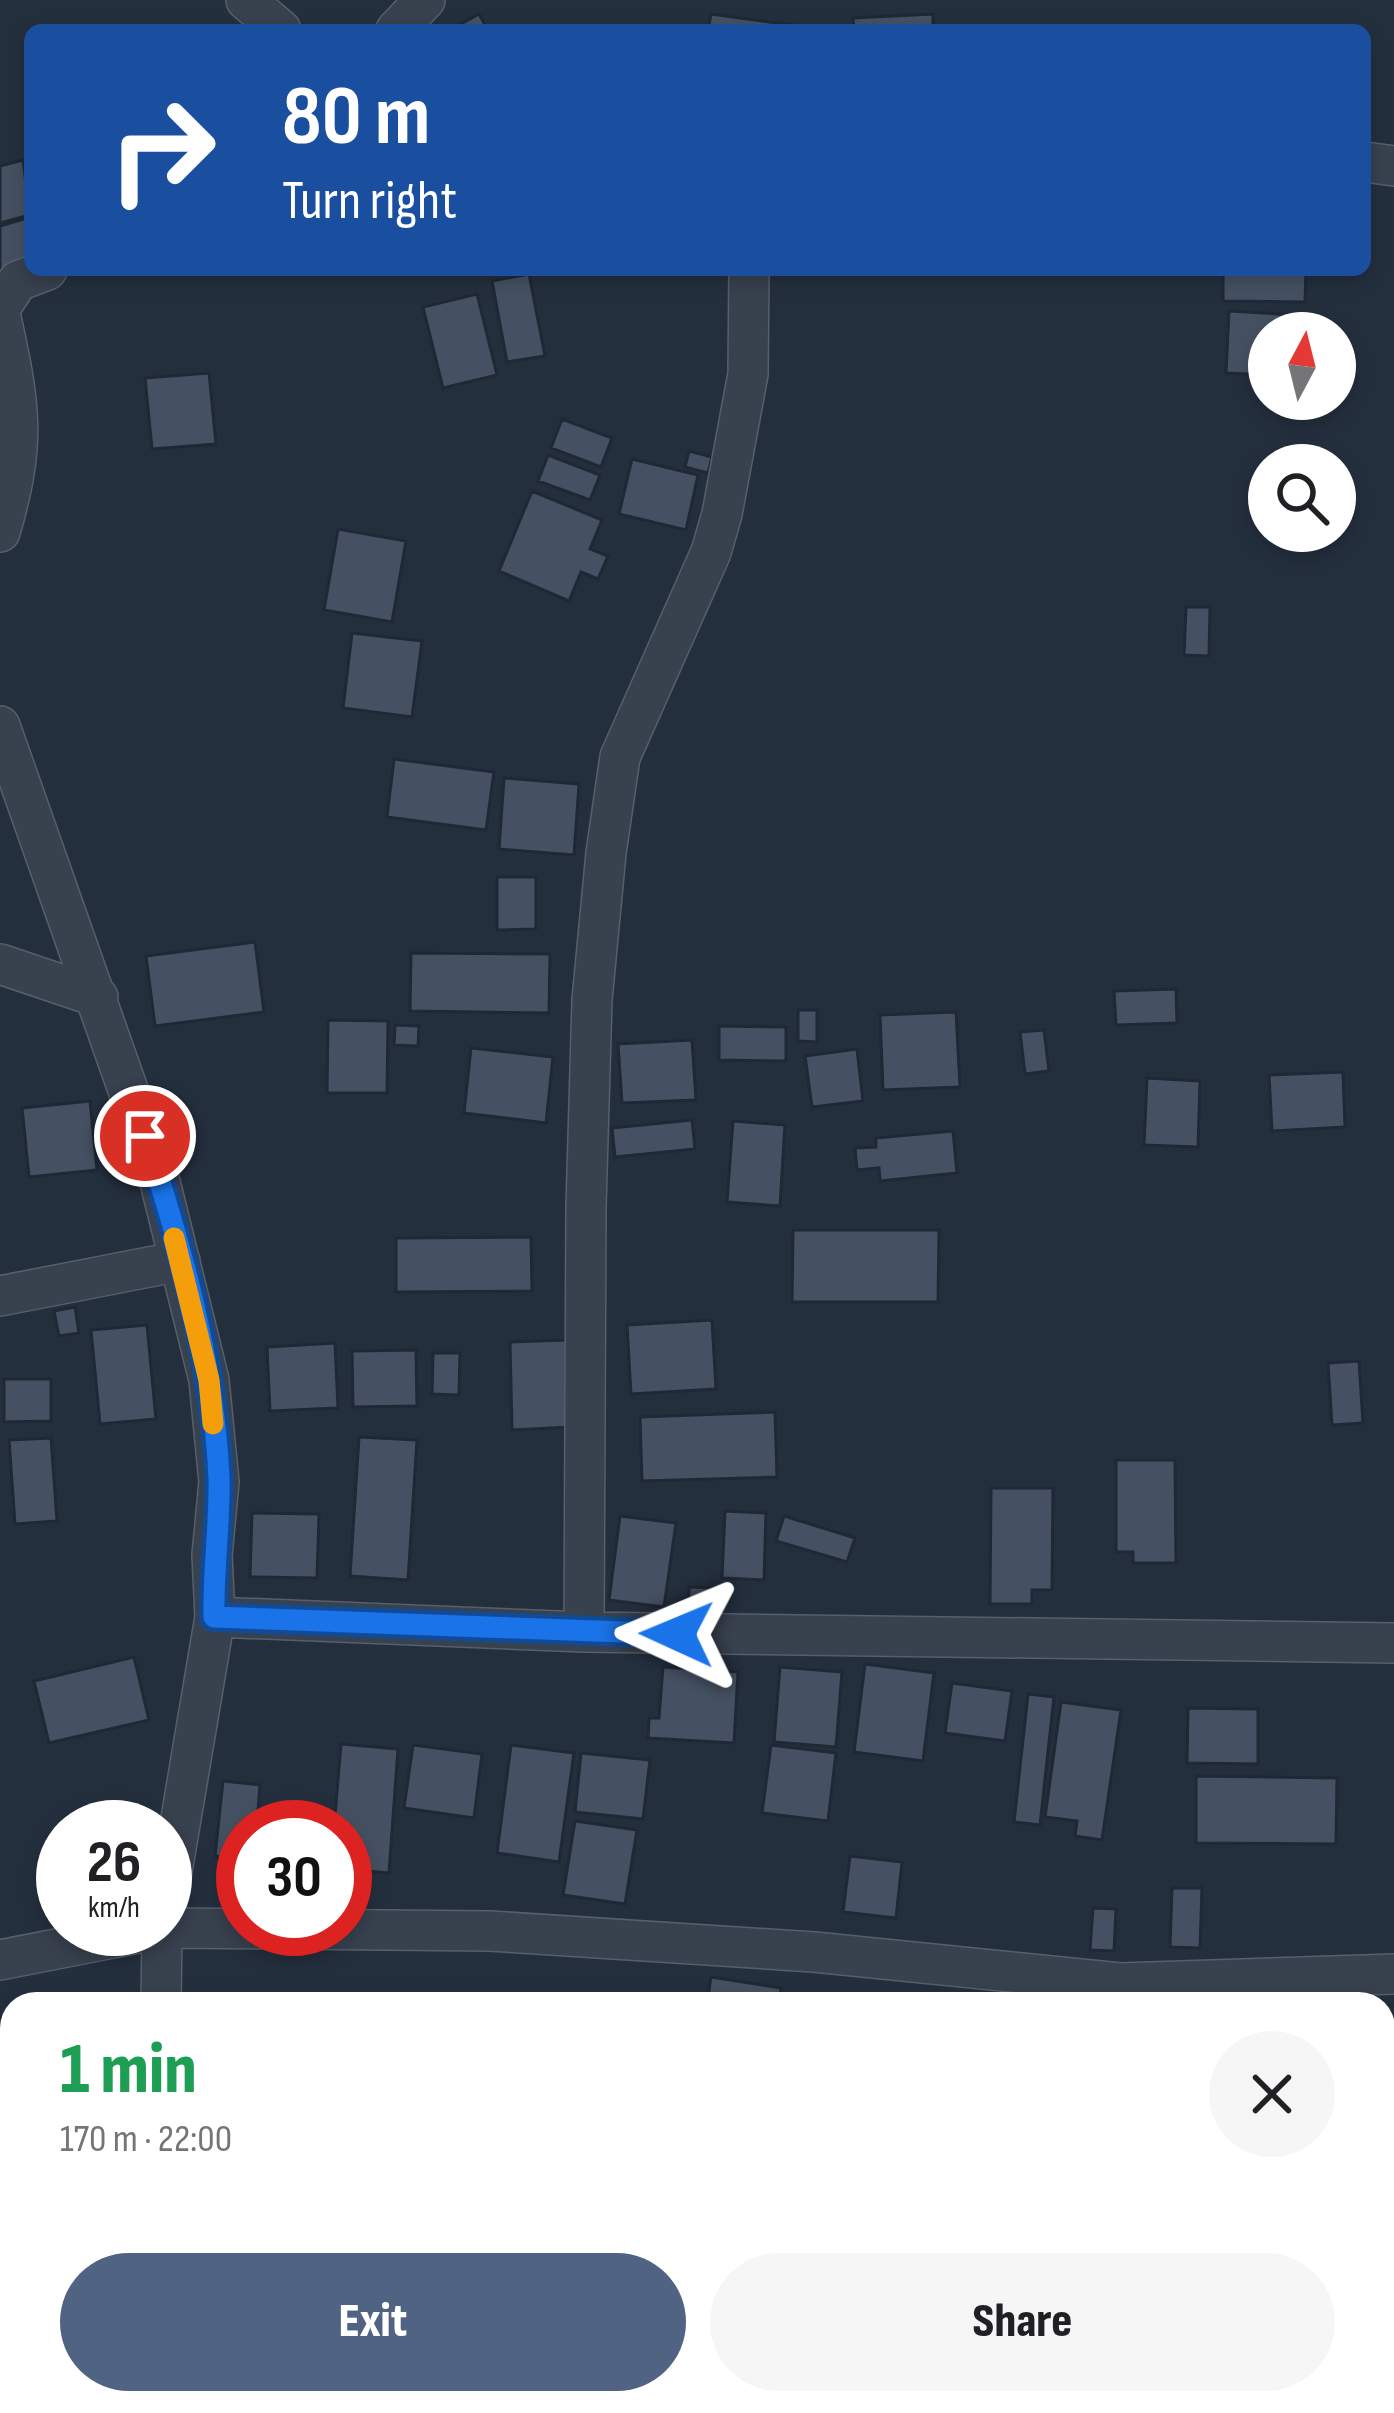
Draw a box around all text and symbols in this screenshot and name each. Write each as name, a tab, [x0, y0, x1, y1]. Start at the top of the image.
text: 80 m	[282, 67, 430, 168]
icon: right	[84, 72, 240, 228]
text: Turn right	[282, 169, 457, 234]
north arrow	[1248, 312, 1356, 420]
map controls	[1248, 312, 1356, 552]
button: search	[1248, 444, 1356, 552]
pin	[94, 1085, 196, 1187]
icon: arrive	[112, 1103, 178, 1169]
position arrow	[614, 1571, 740, 1697]
speed limit sign: 30	[216, 1800, 372, 1956]
text: 26	[87, 1827, 141, 1899]
text: km/h	[88, 1890, 140, 1926]
text: 1 min	[60, 2027, 197, 2114]
button: close	[1209, 2031, 1335, 2157]
text: 170 m · 22:00	[60, 2116, 232, 2163]
button: Exit	[60, 2253, 686, 2391]
button: Share	[710, 2253, 1335, 2391]

